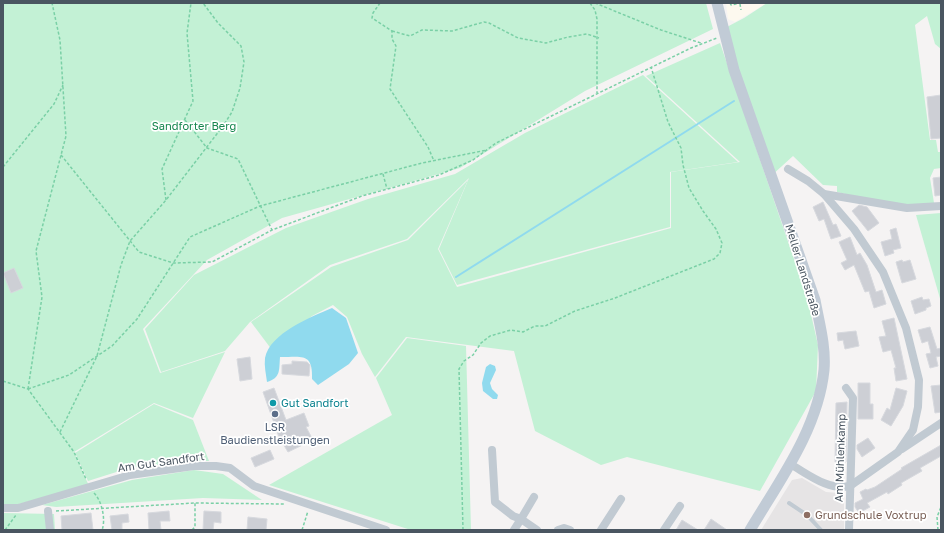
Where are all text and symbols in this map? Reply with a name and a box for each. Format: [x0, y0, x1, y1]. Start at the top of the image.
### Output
park label: Sandforter Berg [152, 119, 236, 132]
street label: Meller Landstraße [783, 222, 824, 318]
place label: Gut Sandfort [281, 396, 349, 409]
marker: Gut Sandfort [268, 398, 278, 408]
marker: LSR Baudienstleistungen [270, 409, 280, 419]
street label: Am Mühlenkamp [831, 413, 848, 502]
place label: LSR Baudienstleistungen [220, 420, 330, 446]
street label: Am Gut Sandfort [117, 449, 205, 474]
place label: Grundschule Voxtrup [815, 508, 927, 521]
marker: Grundschule Voxtrup [802, 510, 812, 520]

